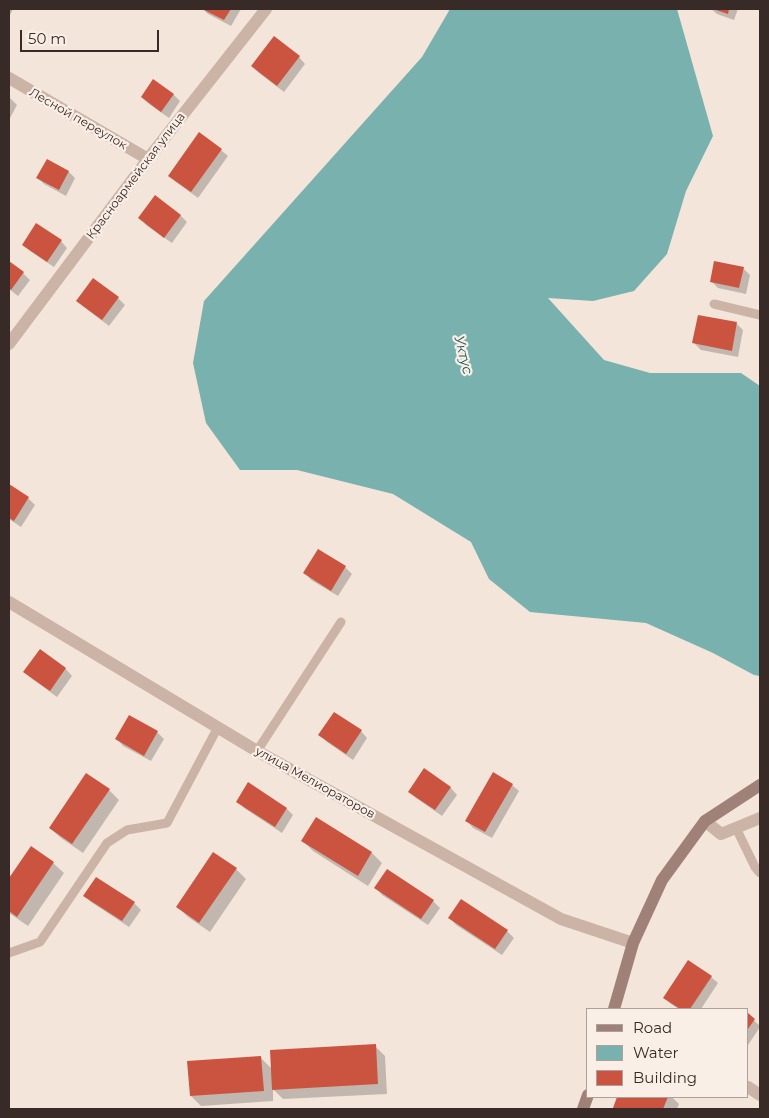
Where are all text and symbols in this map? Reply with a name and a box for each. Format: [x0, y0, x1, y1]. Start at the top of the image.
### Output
scale bar [22, 20, 161, 52]
text: 50 m [28, 29, 66, 48]
street label: Лесной переулок [27, 85, 129, 153]
street label: Красноармейская улица [84, 110, 188, 242]
water label: Уктус [450, 334, 476, 376]
street label: улица Мелиораторов [253, 744, 377, 822]
legend [586, 1008, 749, 1098]
text: Road [633, 1018, 672, 1037]
text: Water [633, 1043, 679, 1062]
text: Building [633, 1068, 697, 1087]

